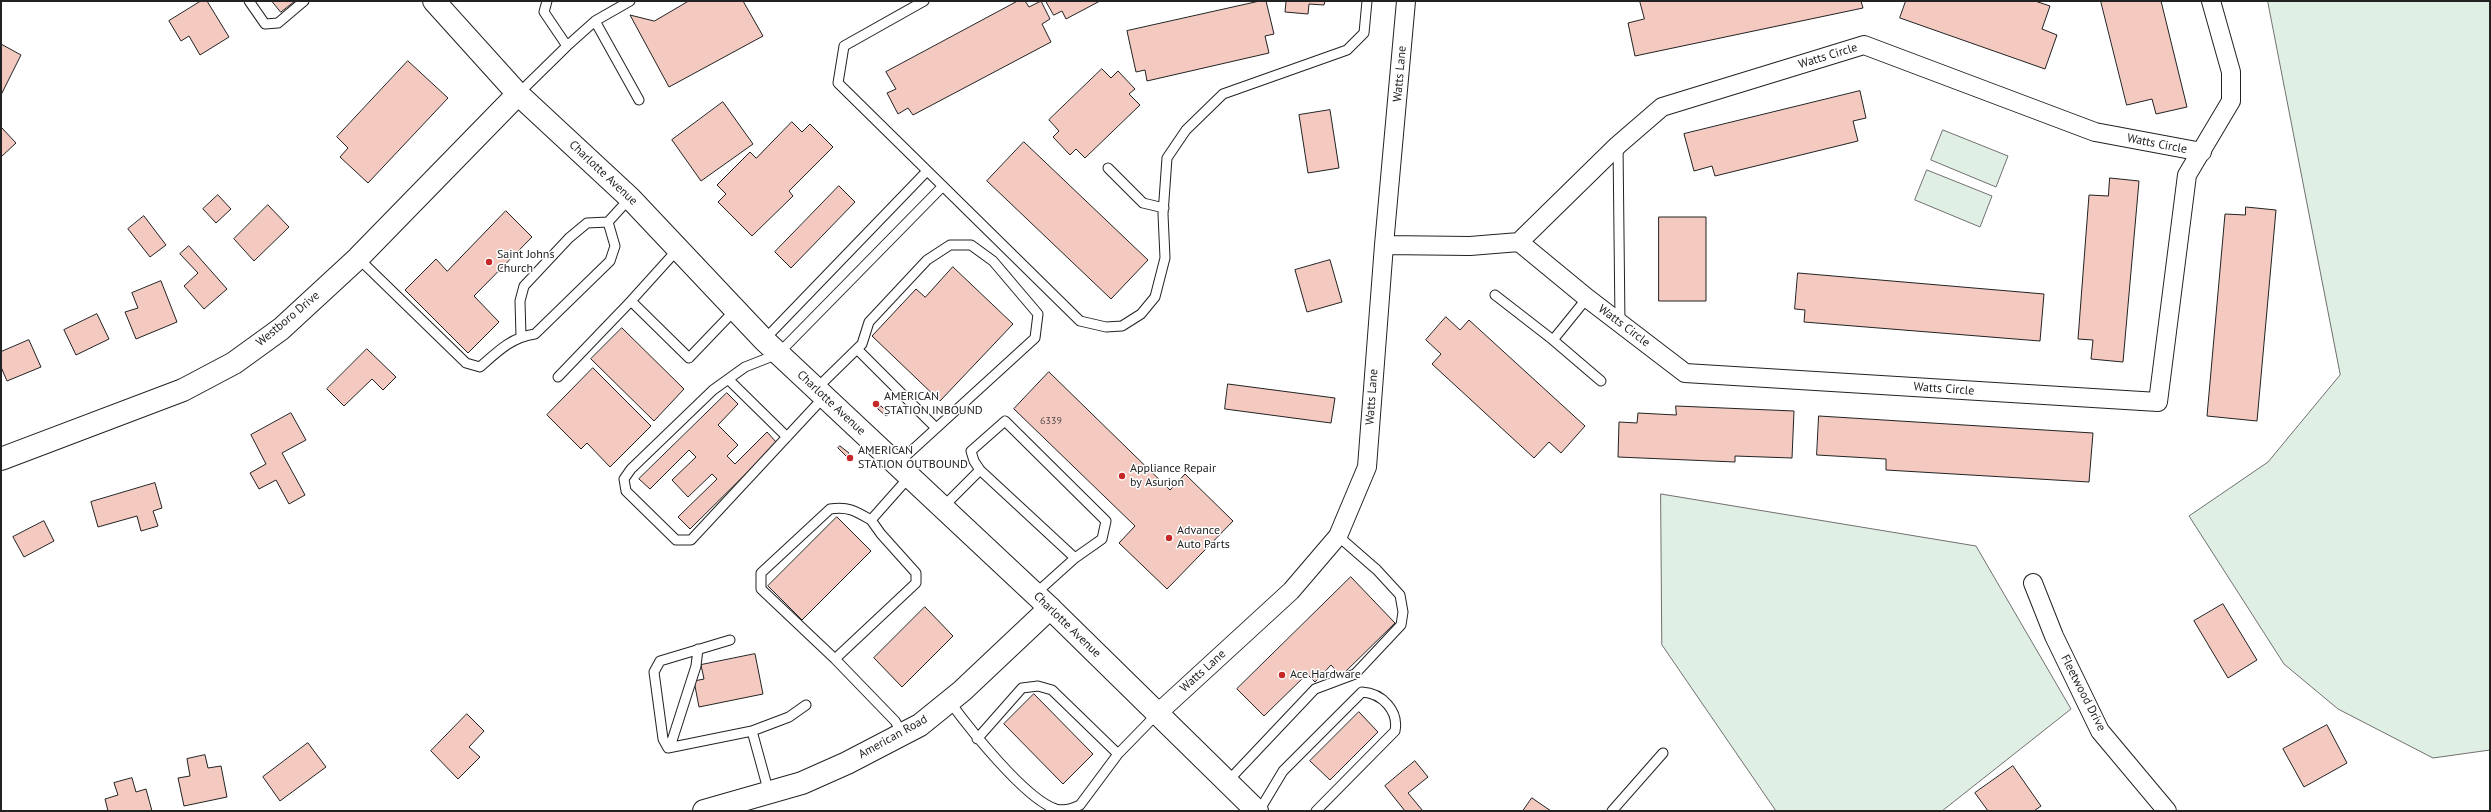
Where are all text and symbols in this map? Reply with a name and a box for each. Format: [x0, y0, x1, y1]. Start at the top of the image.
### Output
street label: Watts Circle [1797, 40, 1859, 72]
street label: Watts Lane [1390, 45, 1410, 103]
street label: Watts Circle [2126, 131, 2188, 157]
street label: Charlotte Avenue [566, 138, 640, 208]
place label: Saint Johns Church [497, 248, 554, 276]
marker: Saint Johns Church [484, 257, 494, 267]
street label: Westboro Drive [253, 288, 323, 350]
street label: Watts Circle [1595, 302, 1653, 350]
street label: Charlotte Avenue [794, 368, 868, 438]
street label: Watts Lane [1363, 368, 1381, 426]
street label: Watts Circle [1913, 380, 1975, 398]
place label: AMERICAN STATION INBOUND [884, 390, 983, 418]
marker: AMERICAN STATION INBOUND [871, 399, 881, 409]
house number: 6339 [1040, 415, 1062, 427]
place label: AMERICAN STATION OUTBOUND [858, 444, 968, 472]
marker: AMERICAN STATION OUTBOUND [845, 453, 855, 463]
place label: Appliance Repair by Asurion [1130, 462, 1216, 490]
marker: Appliance Repair by Asurion [1117, 471, 1127, 481]
place label: Advance Auto Parts [1177, 524, 1230, 552]
marker: Advance Auto Parts [1164, 533, 1174, 543]
street label: Charlotte Avenue [1030, 589, 1104, 661]
street label: Watts Lane [1177, 647, 1229, 695]
street label: Fleetwood Drive [2058, 652, 2108, 734]
place label: Ace Hardware [1290, 668, 1361, 682]
marker: Ace Hardware [1277, 670, 1287, 680]
street label: American Road [856, 712, 930, 762]

